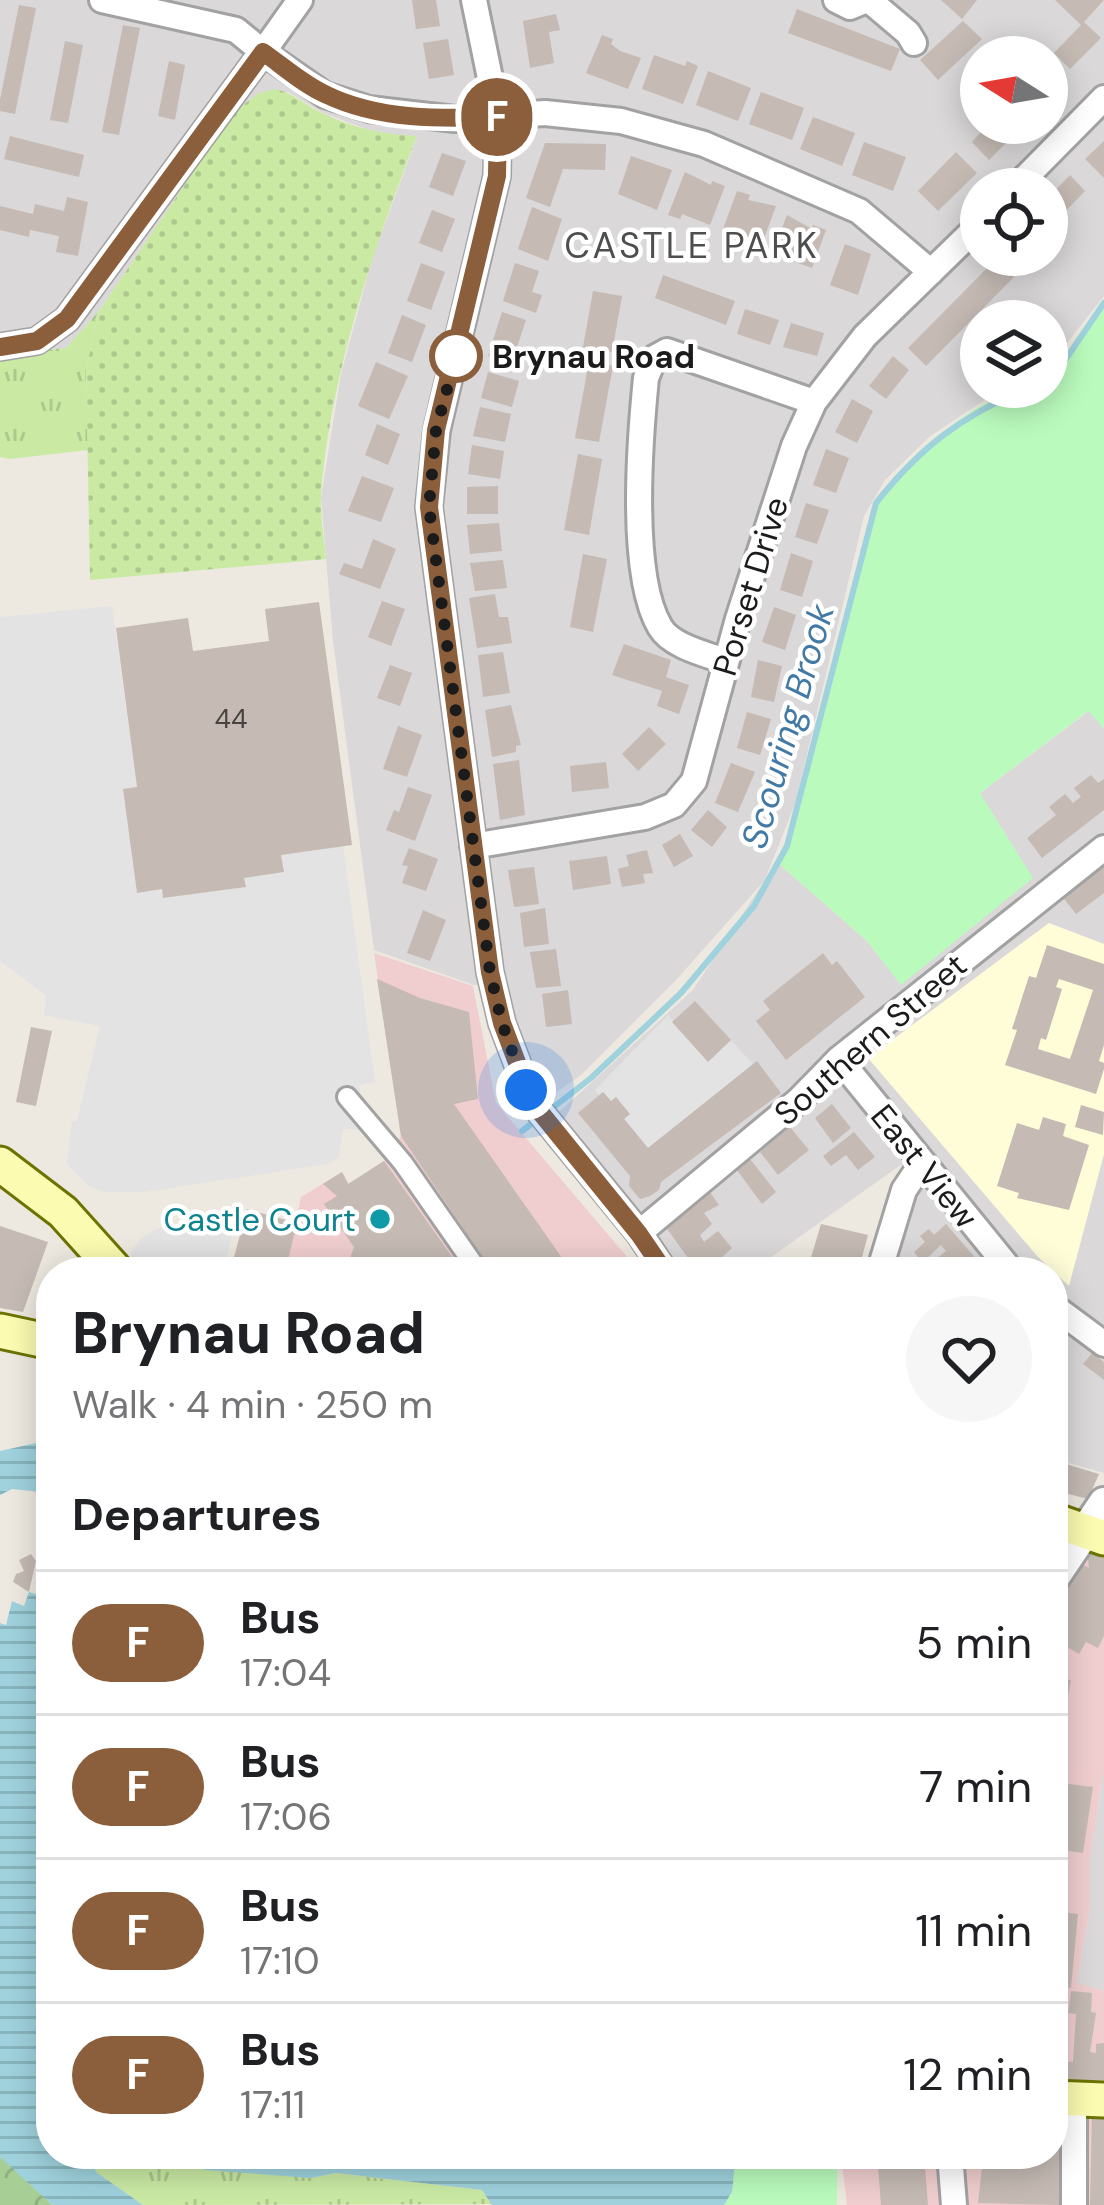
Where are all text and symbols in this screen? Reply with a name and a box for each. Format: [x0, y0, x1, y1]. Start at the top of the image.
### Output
north arrow [960, 36, 1068, 144]
map controls [960, 36, 1068, 408]
line badge: F [458, 78, 536, 156]
text: F [485, 89, 509, 144]
button: locate [960, 168, 1068, 276]
district label: CASTLE PARK [564, 222, 820, 269]
button: layers [960, 300, 1068, 408]
marker: Brynau Road [431, 331, 481, 381]
place label: Brynau Road [492, 335, 695, 378]
street label: Porset Drive [703, 492, 798, 681]
water label: Scouring Brook [730, 598, 845, 854]
house number: 44 [215, 701, 247, 736]
street label: Southern Street [765, 944, 976, 1135]
your location [496, 1060, 556, 1120]
street label: East View [862, 1096, 988, 1237]
place label: Castle Court [163, 1198, 356, 1241]
marker: Castle Court [367, 1206, 393, 1232]
text: Brynau Road [72, 1296, 425, 1371]
button: heart [906, 1296, 1032, 1422]
text: Walk · 4 min · 250 m [72, 1379, 433, 1430]
text: Departures [72, 1485, 321, 1544]
text: Bus [240, 1588, 320, 1647]
text: 5 min [916, 1613, 1032, 1672]
text: F [126, 1615, 150, 1670]
text: 17:04 [240, 1647, 331, 1698]
text: Bus [240, 1732, 320, 1791]
text: 7 min [919, 1757, 1032, 1816]
text: F [126, 1759, 150, 1814]
text: 17:06 [240, 1791, 332, 1842]
text: Bus [240, 1876, 320, 1935]
text: 11 min [915, 1901, 1032, 1960]
text: F [126, 1903, 150, 1958]
text: 17:10 [240, 1935, 320, 1986]
text: Bus [240, 2020, 320, 2079]
text: 12 min [903, 2045, 1032, 2104]
text: F [126, 2047, 150, 2102]
text: 17:11 [240, 2079, 305, 2130]

